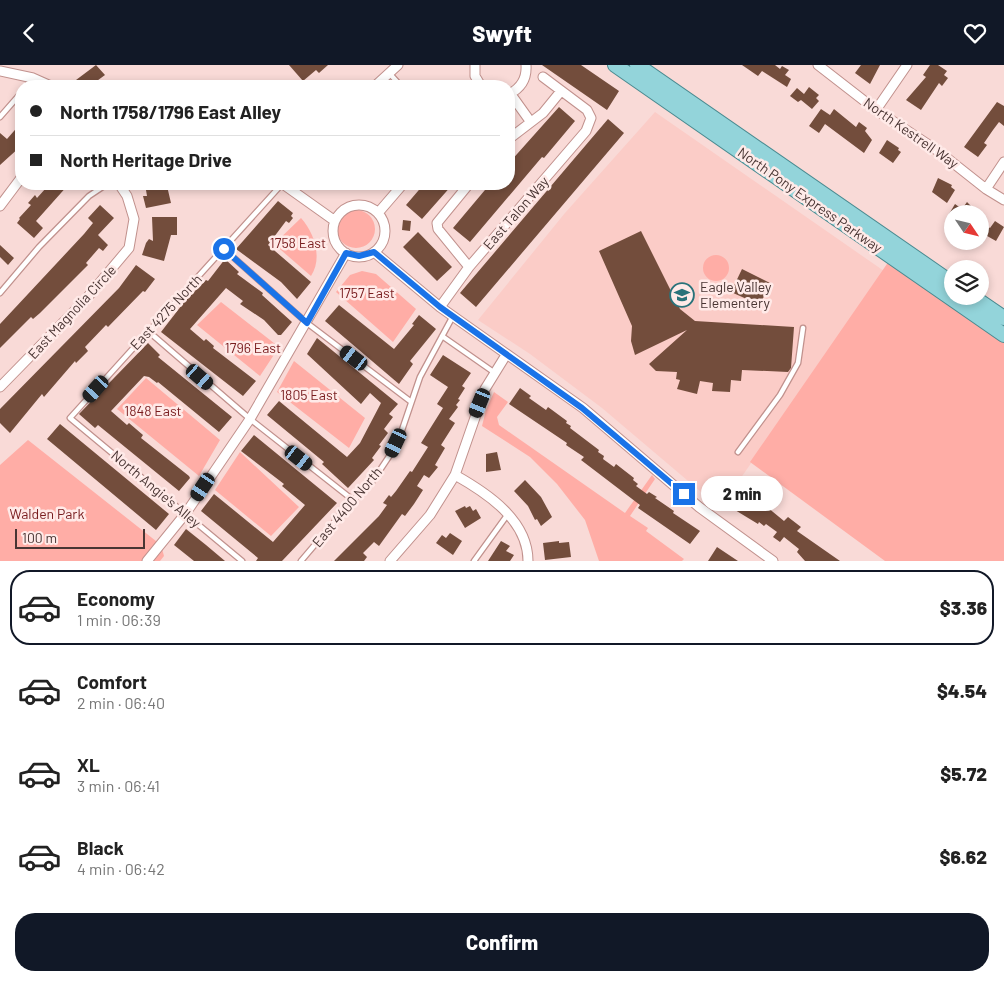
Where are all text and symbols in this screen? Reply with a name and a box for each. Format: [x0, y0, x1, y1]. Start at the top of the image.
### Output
icon: back [15, 19, 43, 47]
icon: heart [961, 19, 989, 47]
text: Swyft [472, 20, 532, 46]
street label: North Kestrell Way [860, 93, 963, 172]
text: North 1758/1796 East Alley [60, 100, 281, 123]
street label: North Pony Express Parkway [735, 143, 886, 256]
text: North Heritage Drive [60, 148, 232, 171]
street label: East Talon Way [479, 172, 552, 253]
north arrow [944, 205, 989, 250]
map controls [944, 205, 989, 305]
park label: 1758 East [270, 234, 326, 251]
route start [213, 238, 235, 260]
button: layers [944, 260, 989, 305]
street label: East Magnolia Circle [24, 261, 119, 362]
street label: East 4275 North [126, 270, 205, 353]
place label: Eagle Valley Elementery [700, 278, 772, 311]
school or university icon: Eagle Valley Elementery [669, 282, 695, 308]
park label: 1757 East [339, 284, 395, 301]
park label: 1796 East [225, 339, 281, 356]
car [337, 343, 370, 373]
car [183, 361, 216, 393]
car [80, 373, 111, 405]
park label: 1805 East [280, 386, 338, 403]
car [467, 386, 492, 420]
park label: 1848 East [124, 402, 182, 419]
car [382, 426, 409, 460]
car [282, 443, 315, 473]
street label: North Angie's Alley [108, 446, 205, 531]
street label: East 4400 North [308, 463, 385, 550]
car [188, 470, 217, 504]
callout: 2 min [702, 477, 784, 511]
route end [673, 483, 695, 505]
text: 2 min [723, 484, 761, 503]
park label: Walden Park [10, 505, 84, 522]
scale bar [15, 526, 145, 549]
text: 100 m [22, 529, 57, 546]
icon: car [17, 585, 62, 630]
text: Economy [77, 587, 155, 610]
text: $3.36 [940, 596, 987, 619]
text: 1 min · 06:39 [77, 610, 161, 629]
icon: car [17, 668, 62, 713]
text: Comfort [77, 670, 147, 693]
text: $4.54 [937, 679, 987, 702]
text: 2 min · 06:40 [77, 693, 165, 712]
icon: car [17, 751, 62, 796]
text: XL [77, 753, 100, 776]
text: $5.72 [940, 762, 987, 785]
text: 3 min · 06:41 [77, 776, 160, 795]
icon: car [17, 834, 62, 879]
text: Black [77, 836, 124, 859]
text: $6.62 [939, 845, 987, 868]
text: 4 min · 06:42 [77, 859, 165, 878]
button: Confirm [15, 913, 989, 971]

